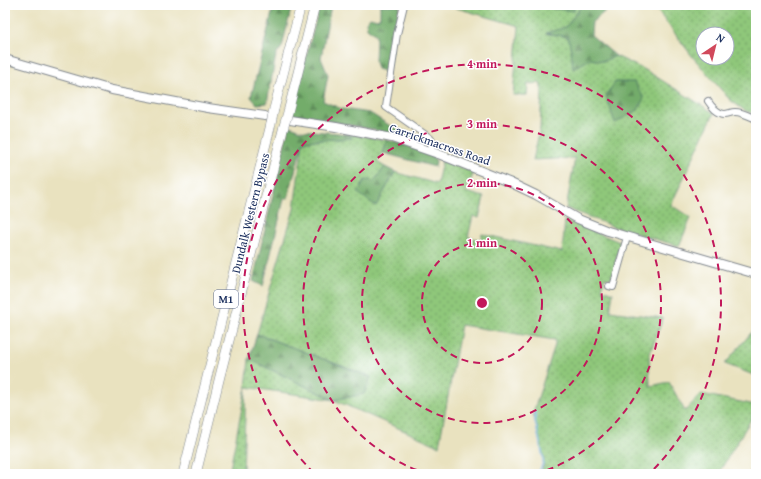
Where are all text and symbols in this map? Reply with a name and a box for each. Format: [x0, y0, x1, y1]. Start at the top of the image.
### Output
north arrow [695, 26, 735, 66]
text: N [713, 29, 729, 47]
text: 4 min [467, 55, 497, 72]
text: 3 min [467, 115, 497, 132]
street label: Carrickmacross Road [387, 119, 493, 169]
street label: Dundalk Western Bypass [227, 151, 273, 275]
text: 2 min [467, 174, 497, 191]
text: 1 min [467, 234, 497, 251]
road number: M1 [214, 290, 238, 308]
centre of rings [475, 296, 489, 310]

